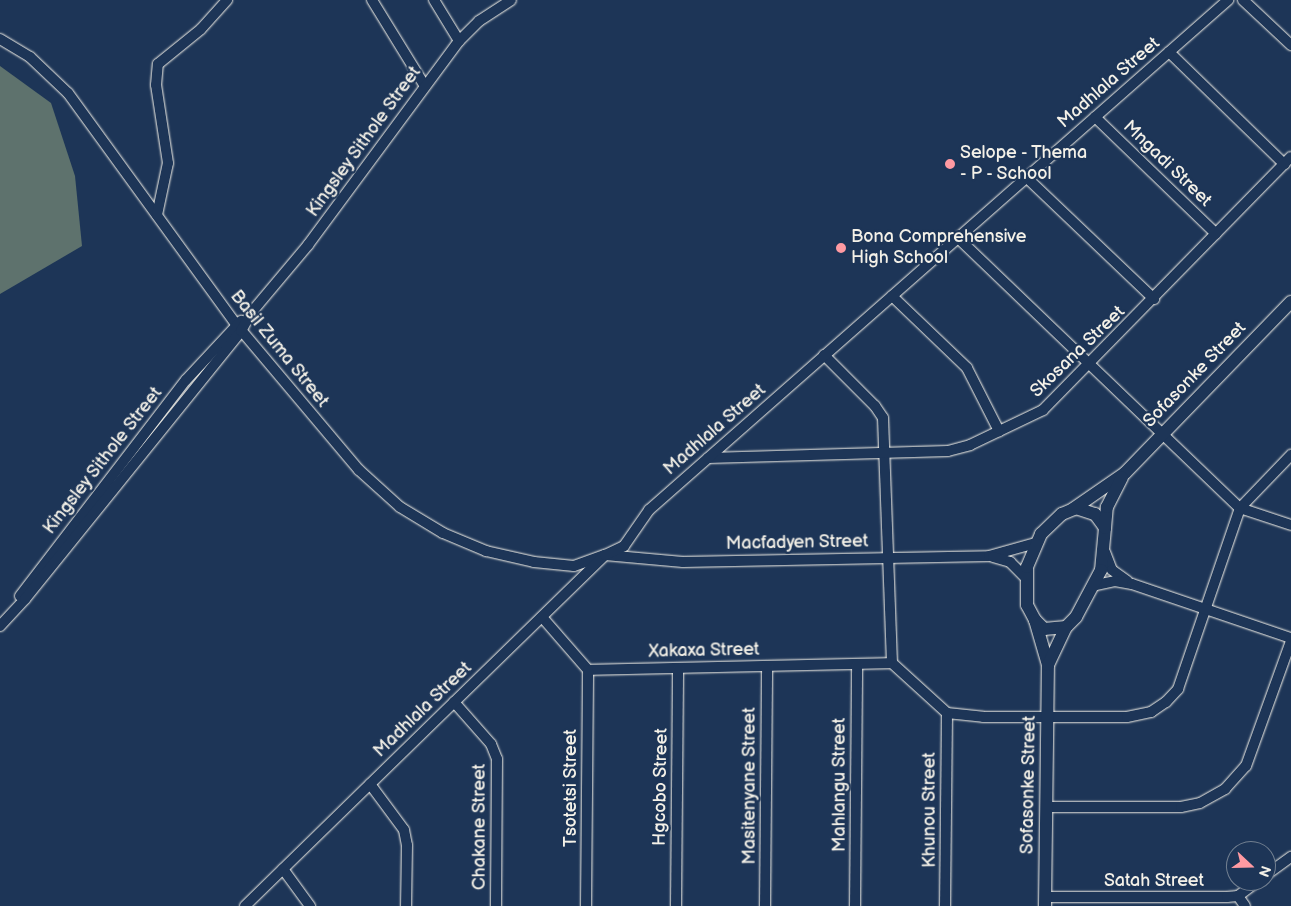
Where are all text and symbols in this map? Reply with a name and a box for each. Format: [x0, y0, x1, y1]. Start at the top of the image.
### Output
street label: Madhlala Street [1053, 33, 1165, 133]
street label: Kingsley Sithole Street [302, 62, 426, 222]
street label: Mngadi Street [1118, 116, 1216, 212]
place label: Selope - Thema - P - School [960, 143, 1089, 186]
marker: Selope - Thema - P - School [944, 158, 956, 170]
place label: Bona Comprehensive High School [851, 227, 1026, 270]
marker: Bona Comprehensive High School [835, 242, 847, 254]
street label: Basil Zuma Street [225, 286, 333, 412]
street label: Skosana Street [1026, 301, 1130, 403]
street label: Sofasonke Street [1139, 318, 1251, 432]
street label: Madhlala Street [659, 380, 771, 480]
street label: Kingsley Sithole Street [38, 383, 168, 539]
street label: Macfadyen Street [725, 531, 869, 555]
street label: Xakaxa Street [648, 639, 760, 663]
street label: Madhlala Street [369, 658, 477, 762]
street label: Masitenyane Street [739, 707, 761, 865]
street label: Sofasonke Street [1017, 715, 1041, 855]
street label: Mahlangu Street [829, 718, 851, 852]
street label: Hgcobo Street [649, 728, 673, 846]
street label: Tsotetsi Street [560, 729, 582, 847]
street label: Khunou Street [919, 752, 941, 868]
street label: Chakane Street [469, 764, 491, 890]
north arrow [1226, 841, 1276, 891]
text: N [1255, 863, 1274, 879]
street label: Satah Street [1104, 870, 1204, 892]

